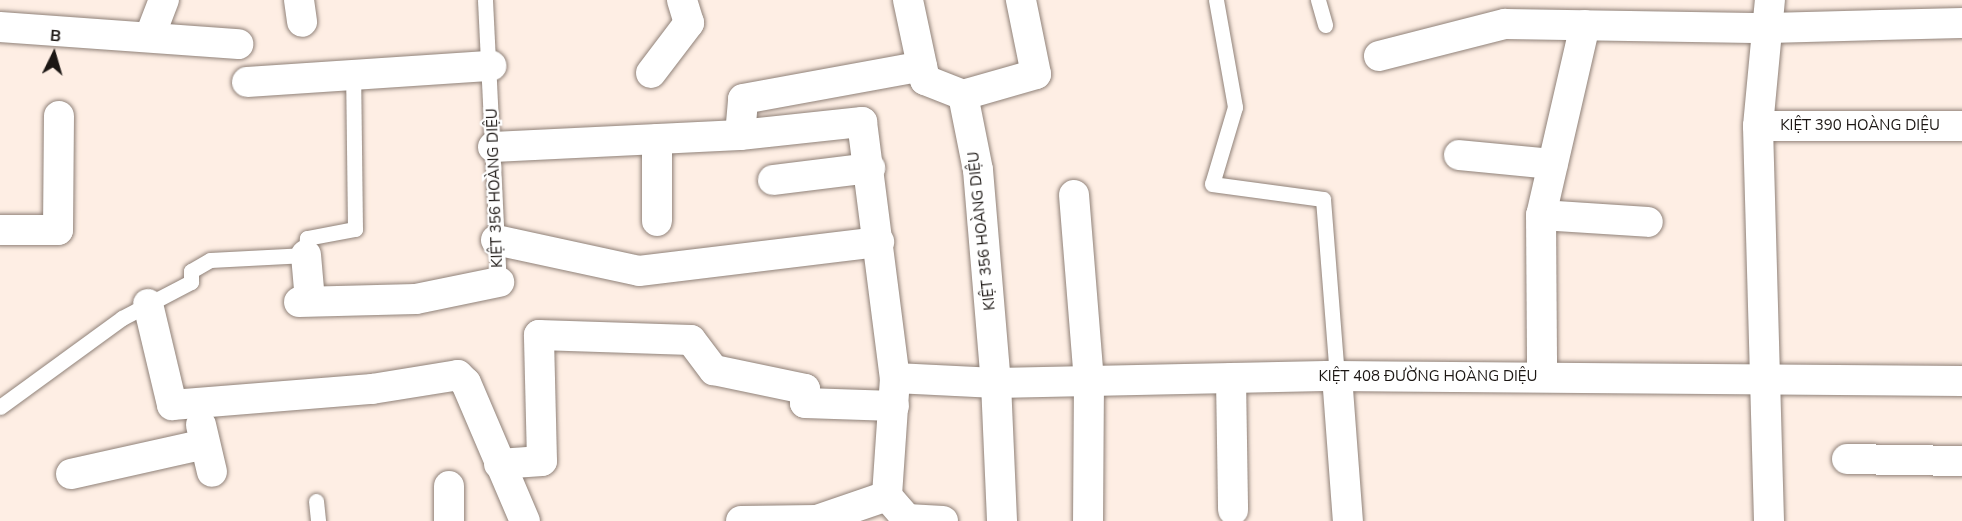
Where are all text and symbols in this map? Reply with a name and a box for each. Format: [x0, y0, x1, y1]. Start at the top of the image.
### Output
north arrow [24, 24, 84, 84]
text: B [49, 25, 62, 48]
street label: KIỆT 356 HOÀNG DIỆU [483, 108, 507, 268]
street label: KIỆT 390 HOÀNG DIỆU [1780, 117, 1940, 135]
street label: KIỆT 356 HOÀNG DIỆU [965, 151, 999, 311]
street label: KIỆT 408 ĐƯỜNG HOÀNG DIỆU [1318, 368, 1538, 386]

